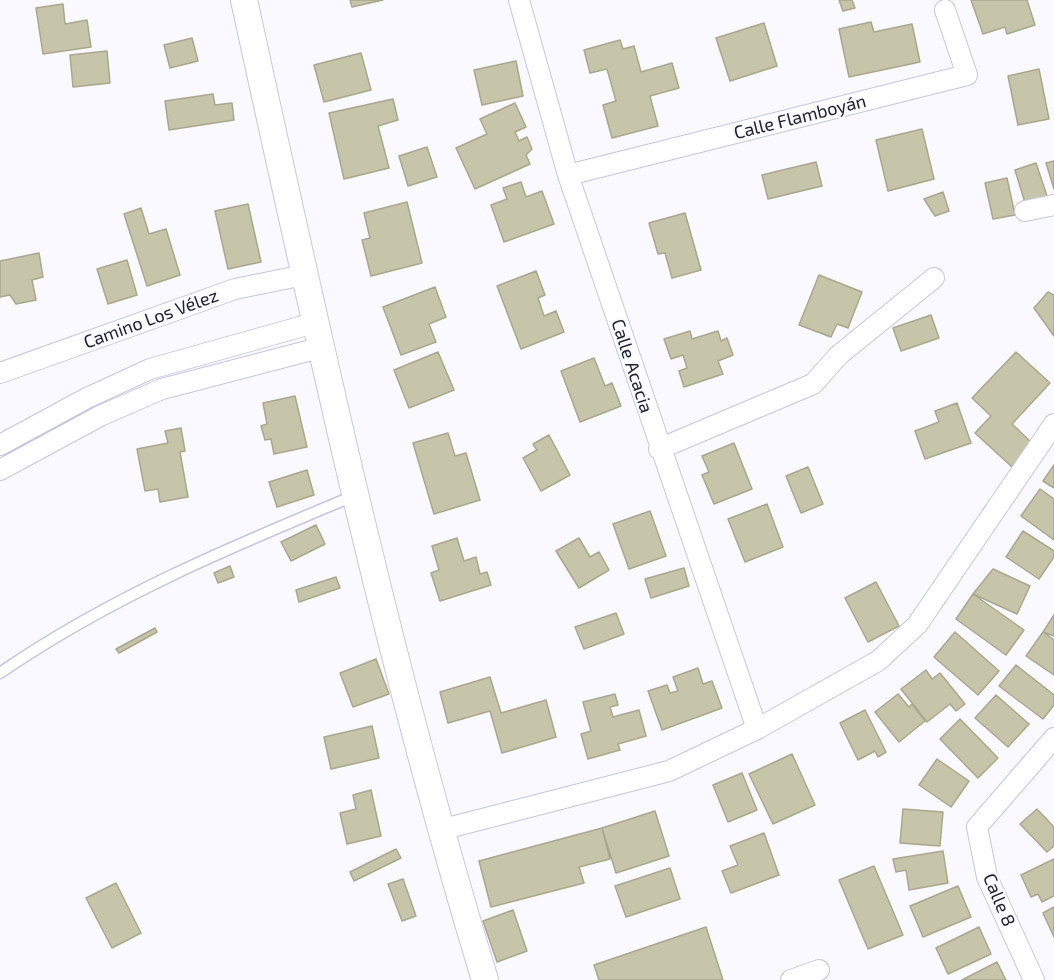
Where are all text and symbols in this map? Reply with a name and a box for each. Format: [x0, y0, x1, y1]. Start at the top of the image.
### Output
street label: Calle Flamboyán [732, 90, 868, 144]
street label: Camino Los Vélez [81, 285, 221, 353]
street label: Calle Acacia [607, 316, 657, 416]
street label: Calle 8 [978, 870, 1020, 930]

